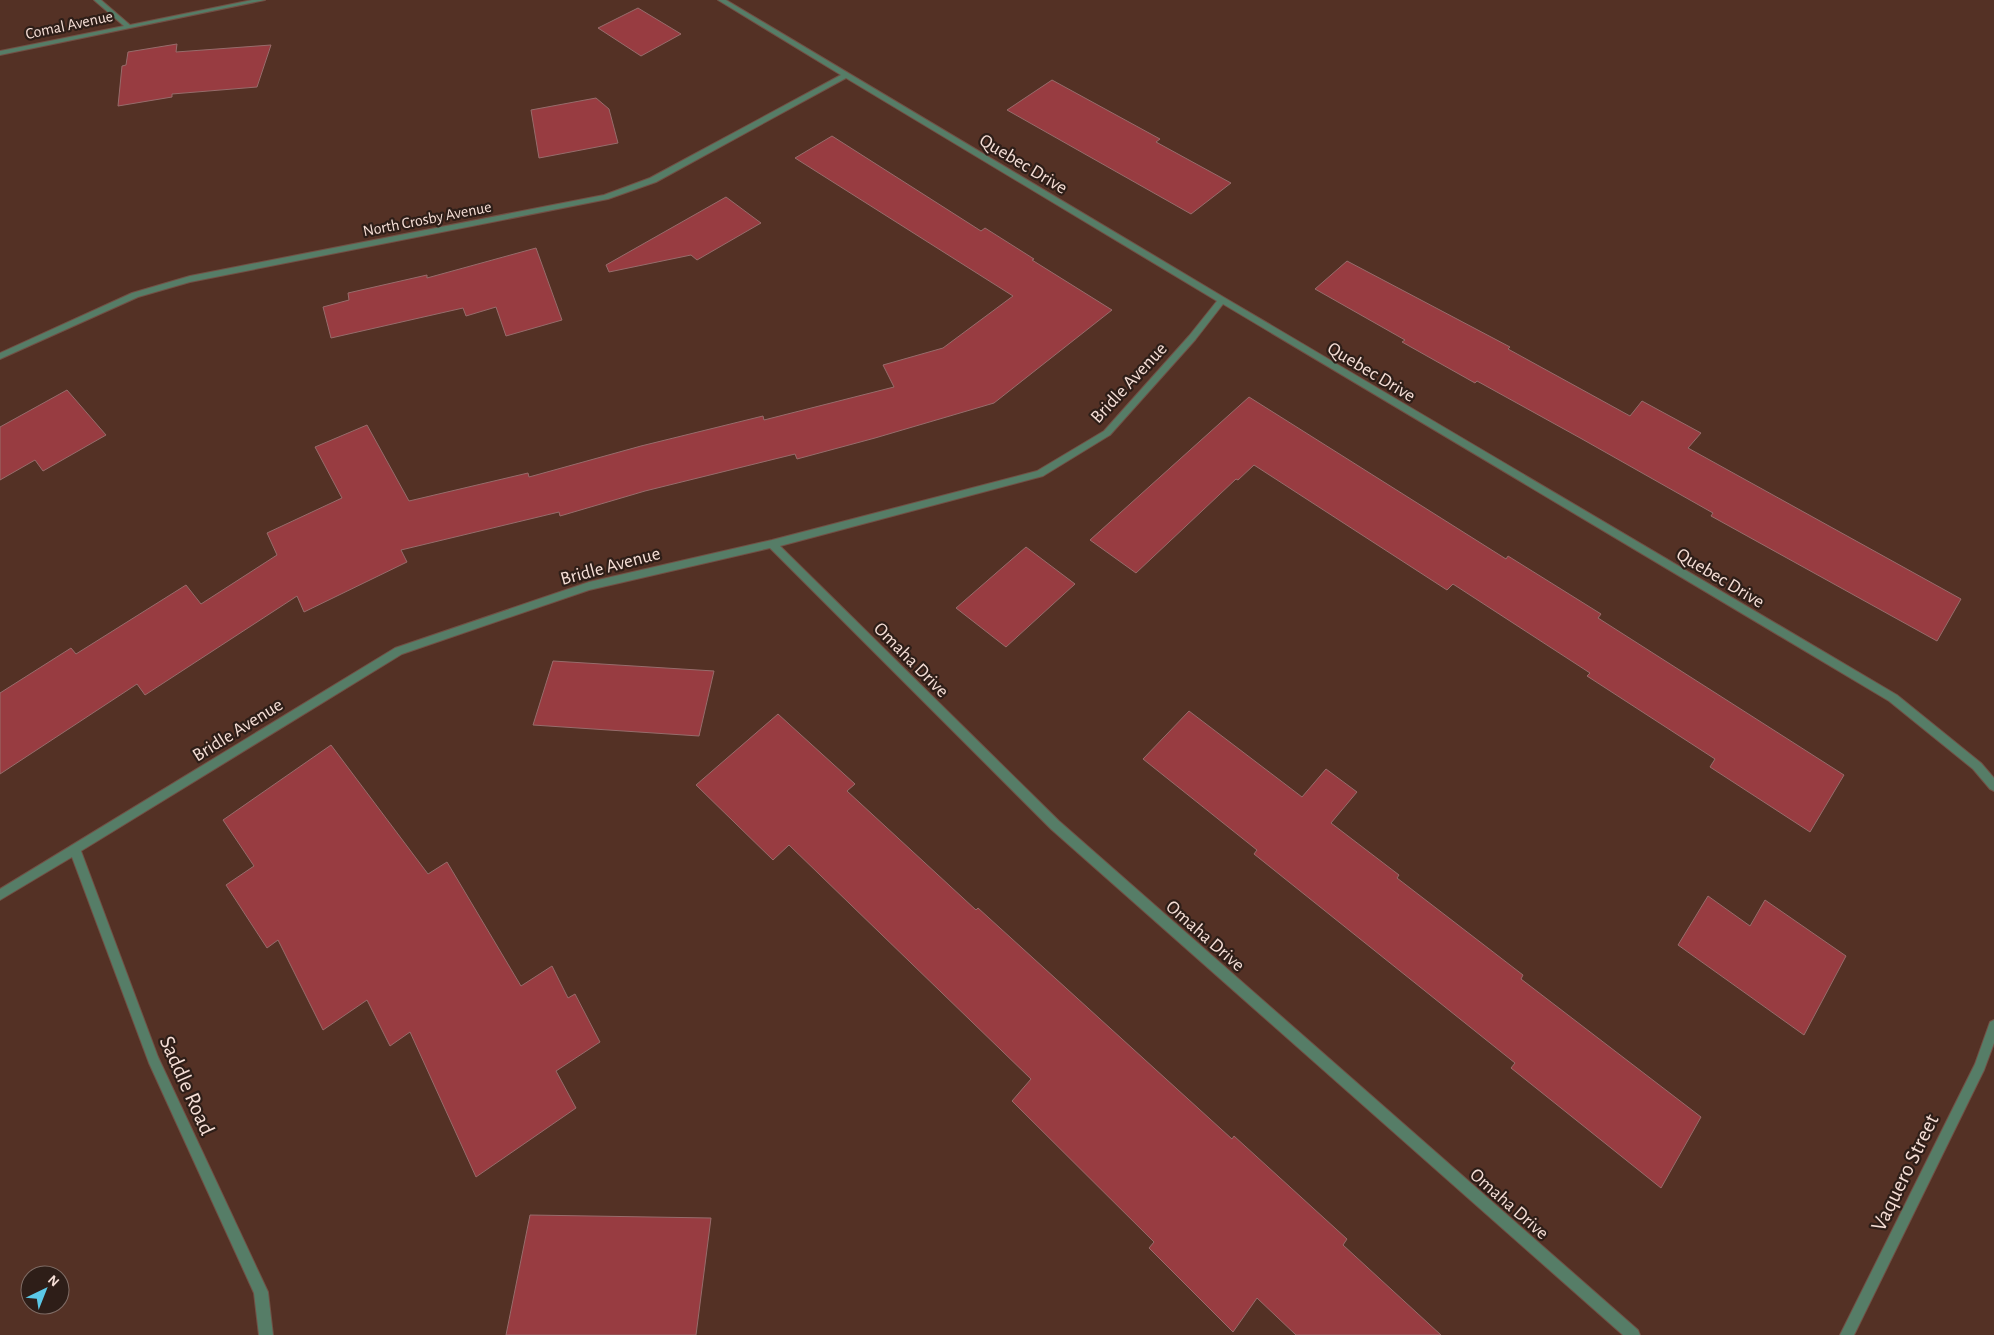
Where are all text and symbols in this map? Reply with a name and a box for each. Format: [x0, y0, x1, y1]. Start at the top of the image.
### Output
street label: Comal Avenue [24, 8, 114, 42]
street label: Quebec Drive [976, 131, 1071, 198]
street label: North Crosby Avenue [362, 199, 493, 240]
street label: Bridle Avenue [1087, 339, 1171, 427]
street label: Quebec Drive [1324, 339, 1419, 406]
street label: Bridle Avenue [558, 544, 662, 589]
street label: Quebec Drive [1673, 545, 1768, 612]
street label: Omaha Drive [870, 619, 952, 701]
street label: Bridle Avenue [189, 695, 286, 766]
street label: Omaha Drive [1162, 897, 1248, 975]
street label: Saddle Road [156, 1033, 219, 1138]
street label: Vaquero Street [1867, 1110, 1943, 1234]
street label: Omaha Drive [1466, 1165, 1552, 1243]
north arrow [20, 1265, 70, 1315]
text: N [45, 1273, 62, 1290]

